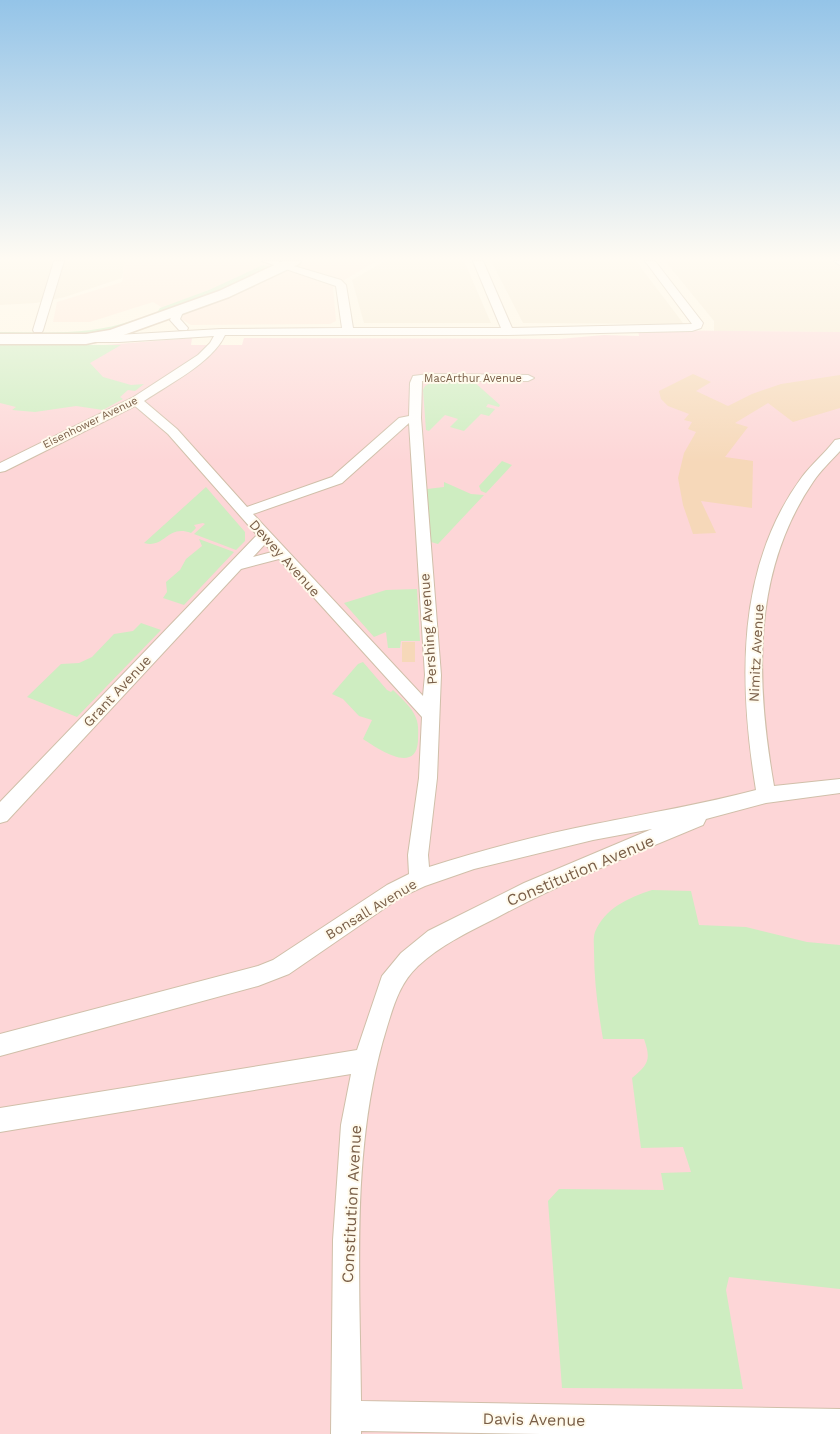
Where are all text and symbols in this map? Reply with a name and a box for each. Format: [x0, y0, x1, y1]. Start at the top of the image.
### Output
street label: MacArthur Avenue [424, 372, 522, 385]
street label: Eisenhower Avenue [41, 394, 140, 451]
street label: Dewey Avenue [246, 516, 324, 600]
street label: Pershing Avenue [416, 573, 440, 685]
street label: Nimitz Avenue [745, 604, 767, 702]
street label: Grant Avenue [80, 652, 154, 730]
street label: Constitution Avenue [504, 831, 657, 910]
street label: Bonsall Avenue [323, 876, 419, 942]
street label: Constitution Avenue [338, 1124, 365, 1284]
street label: Davis Avenue [482, 1409, 586, 1430]

